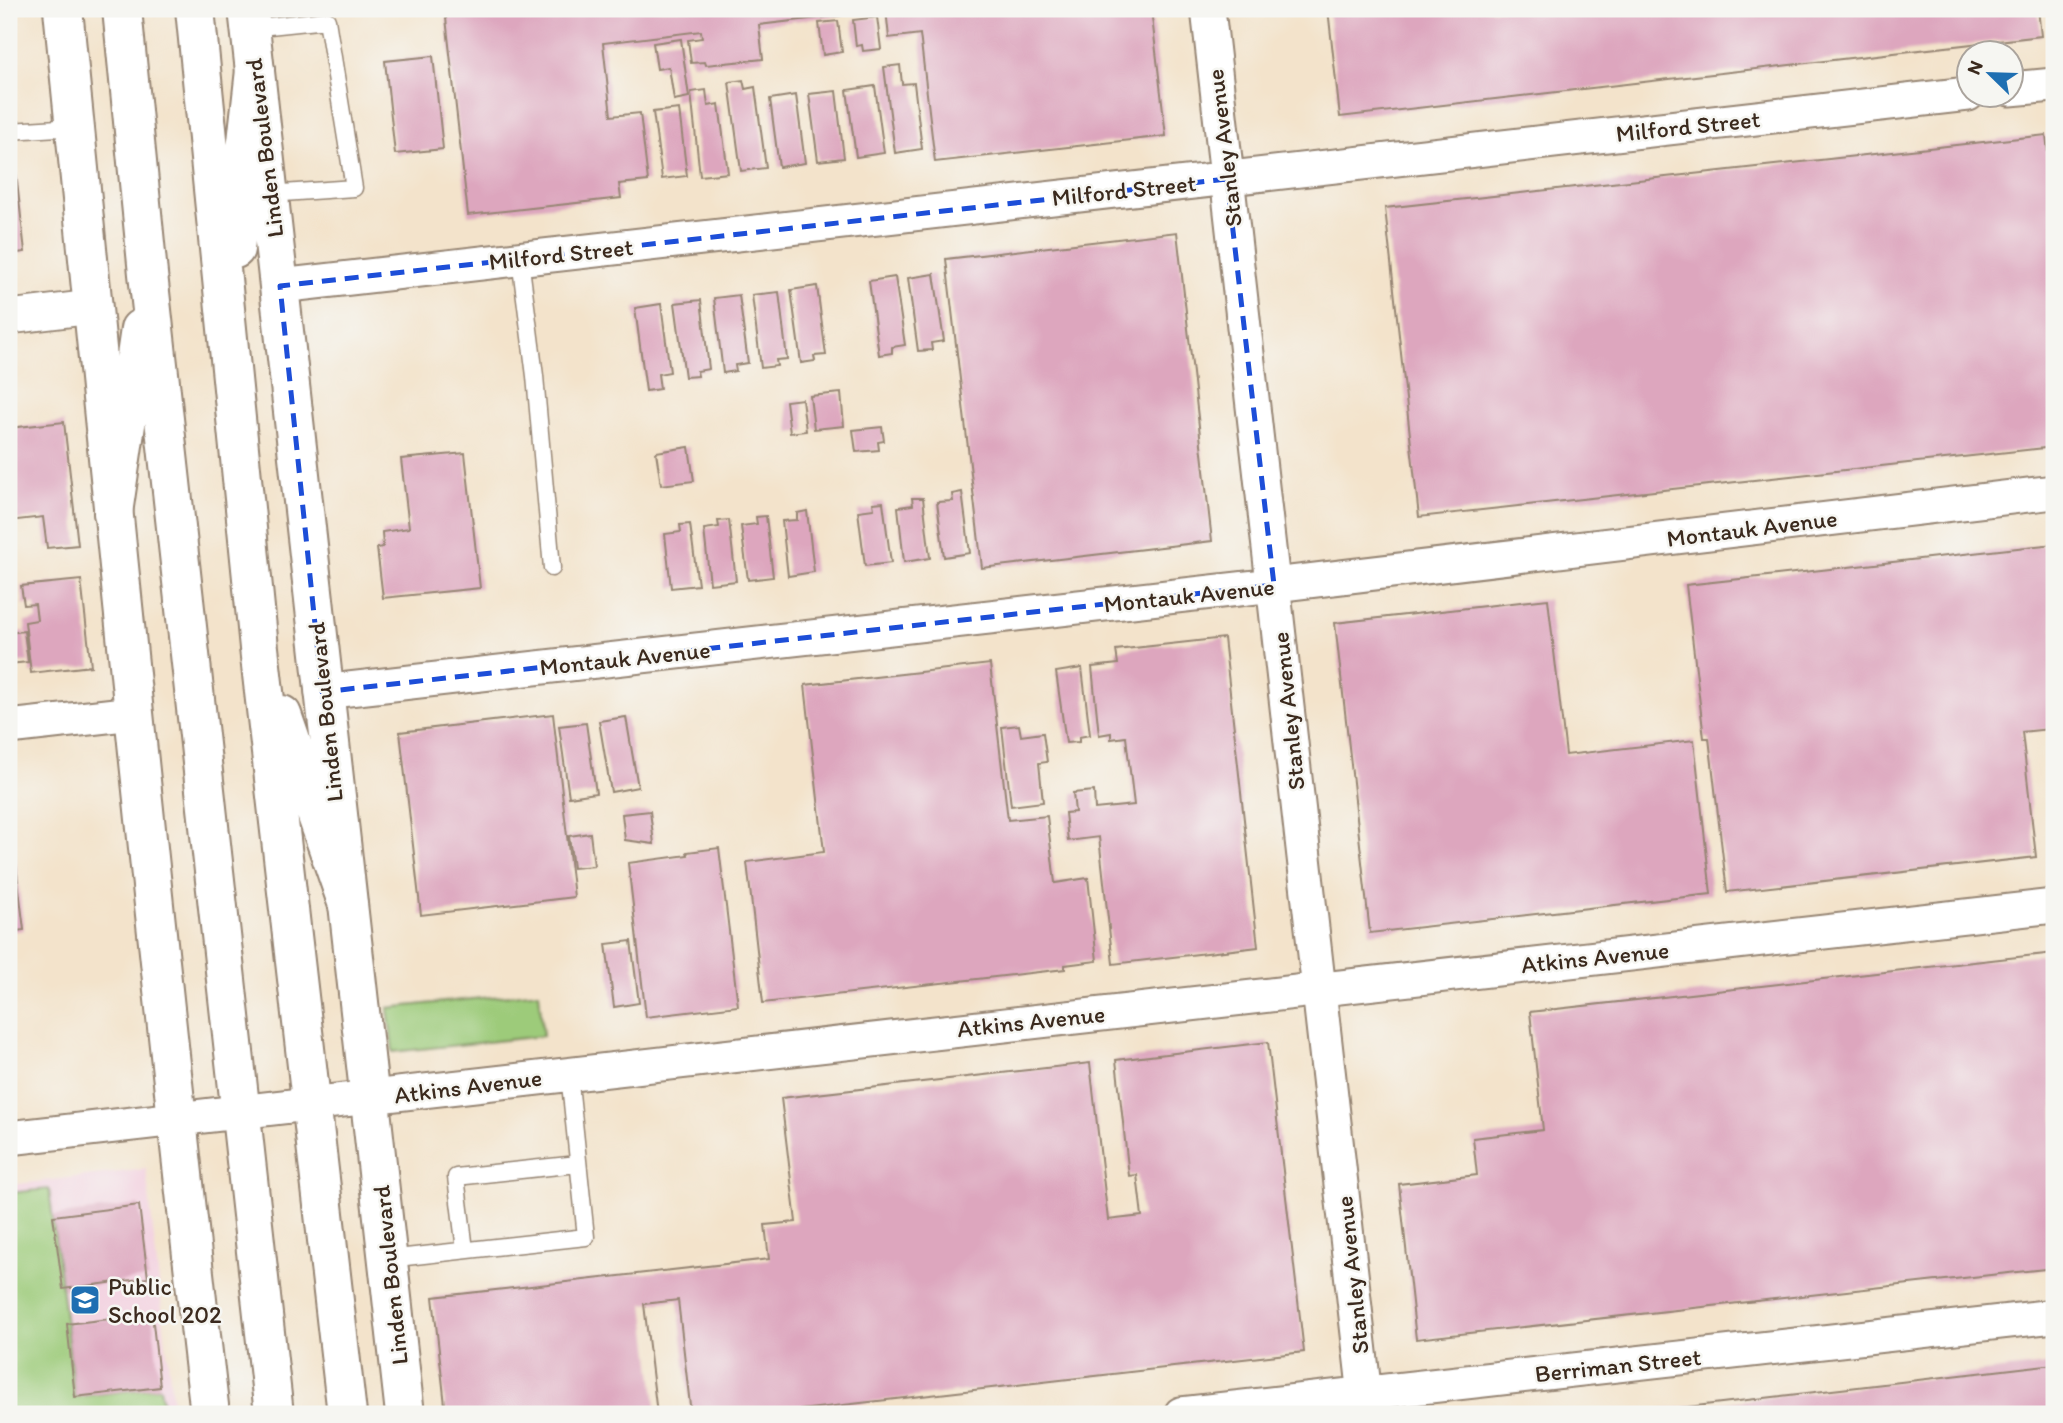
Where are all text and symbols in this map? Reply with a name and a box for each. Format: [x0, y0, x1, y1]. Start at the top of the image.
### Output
north arrow [1954, 38, 2024, 108]
street label: Linden Boulevard [239, 57, 289, 239]
text: N [1962, 57, 1988, 78]
street label: Stanley Avenue [1200, 67, 1248, 229]
street label: Milford Street [1614, 104, 1762, 148]
street label: Milford Street [1050, 168, 1198, 212]
street label: Milford Street [487, 232, 635, 276]
street label: Montauk Avenue [1665, 503, 1839, 553]
street label: Montauk Avenue [1102, 572, 1276, 618]
street label: Linden Boulevard [301, 621, 349, 803]
street label: Stanley Avenue [1265, 630, 1311, 792]
street label: Montauk Avenue [538, 635, 712, 681]
street label: Atkins Avenue [1520, 935, 1670, 979]
street label: Atkins Avenue [956, 999, 1106, 1043]
street label: Atkins Avenue [392, 1063, 544, 1109]
street label: Linden Boulevard [366, 1184, 414, 1366]
street label: Stanley Avenue [1329, 1194, 1375, 1356]
place label: Public School 202 [108, 1272, 222, 1329]
school or university icon: Public School 202 [68, 1283, 102, 1317]
street label: Berriman Street [1533, 1342, 1703, 1388]

